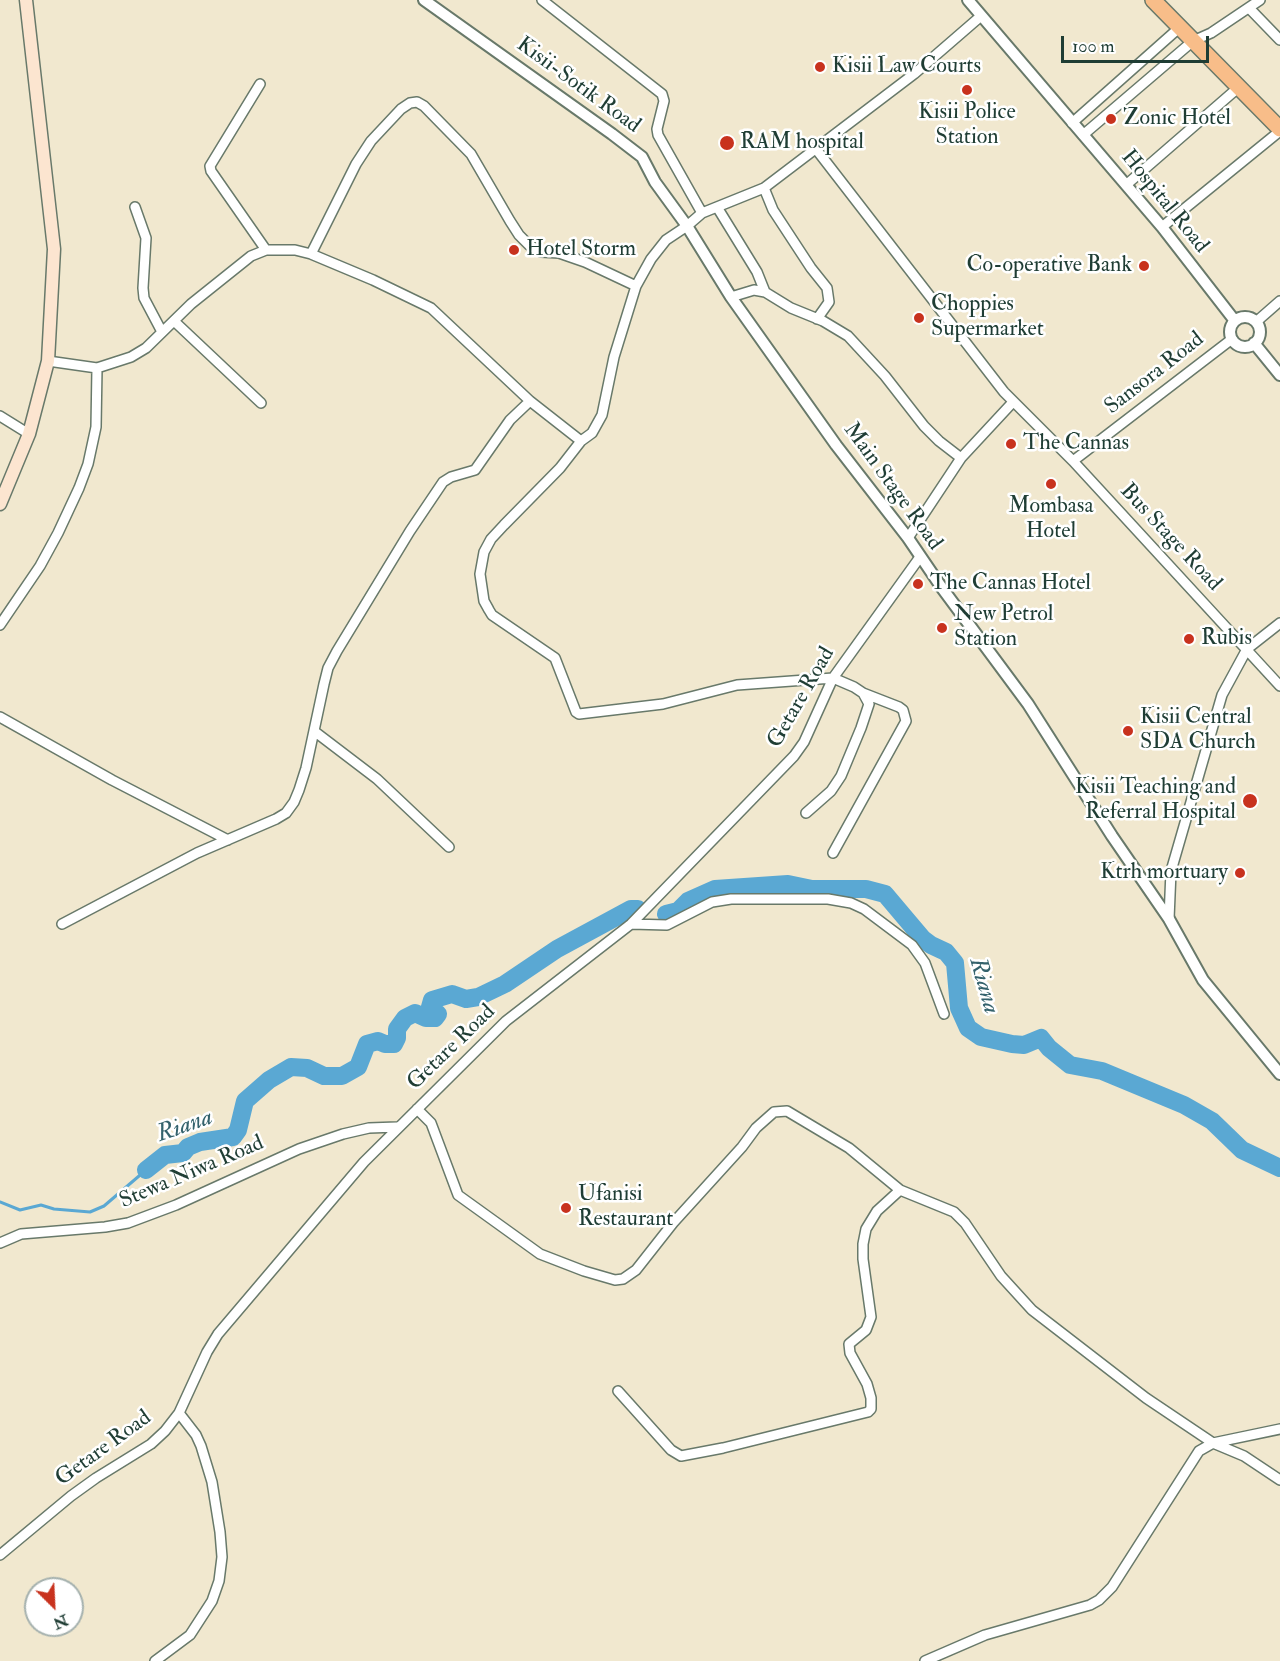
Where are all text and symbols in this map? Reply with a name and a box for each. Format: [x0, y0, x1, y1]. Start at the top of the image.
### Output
scale bar [1064, 24, 1212, 62]
street label: Kisii-Sotik Road [511, 32, 645, 140]
text: 100 m [1072, 35, 1115, 58]
place label: Kisii Law Courts [832, 54, 981, 80]
marker: Kisii Law Courts [813, 60, 827, 74]
marker: Kisii Police Station [960, 83, 974, 97]
place label: Kisii Police Station [918, 100, 1016, 152]
place label: Zonic Hotel [1123, 106, 1231, 132]
marker: Zonic Hotel [1104, 112, 1118, 126]
place label: RAM hospital [740, 130, 864, 156]
marker: RAM hospital [718, 134, 736, 152]
street label: Hospital Road [1114, 145, 1214, 259]
place label: Hotel Storm [526, 237, 636, 263]
marker: Hotel Storm [507, 243, 521, 257]
place label: Co-operative Bank [966, 253, 1132, 279]
marker: Co-operative Bank [1137, 259, 1151, 273]
place label: Choppies Supermarket [931, 292, 1044, 344]
marker: Choppies Supermarket [912, 311, 926, 325]
street label: Sansora Road [1100, 327, 1210, 421]
street label: Main Stage Road [837, 418, 947, 556]
place label: The Cannas [1023, 431, 1129, 457]
marker: The Cannas [1004, 437, 1018, 451]
marker: Mombasa Hotel [1044, 477, 1058, 491]
street label: Bus Stage Road [1114, 479, 1226, 597]
place label: Mombasa Hotel [1009, 494, 1093, 546]
place label: The Cannas Hotel [930, 571, 1091, 597]
marker: The Cannas Hotel [911, 577, 925, 591]
place label: New Petrol Station [954, 602, 1053, 654]
marker: New Petrol Station [935, 621, 949, 635]
place label: Rubis [1201, 626, 1252, 652]
marker: Rubis [1182, 632, 1196, 646]
street label: Getare Road [763, 643, 841, 753]
place label: Kisii Central SDA Church [1140, 705, 1256, 756]
marker: Kisii Central SDA Church [1121, 724, 1135, 738]
place label: Kisii Teaching and Referral Hospital [1075, 775, 1236, 826]
marker: Kisii Teaching and Referral Hospital [1241, 792, 1259, 810]
place label: Ktrh mortuary [1100, 860, 1228, 886]
marker: Ktrh mortuary [1233, 866, 1247, 880]
water label: Riana [961, 955, 1005, 1017]
street label: Getare Road [403, 1000, 501, 1096]
water label: Riana [153, 1104, 217, 1150]
street label: Stewa Niwa Road [116, 1131, 268, 1215]
place label: Ufanisi Restaurant [578, 1182, 673, 1234]
marker: Ufanisi Restaurant [559, 1201, 573, 1215]
street label: Getare Road [51, 1405, 157, 1493]
north arrow [24, 1577, 84, 1637]
text: N [50, 1610, 71, 1634]

